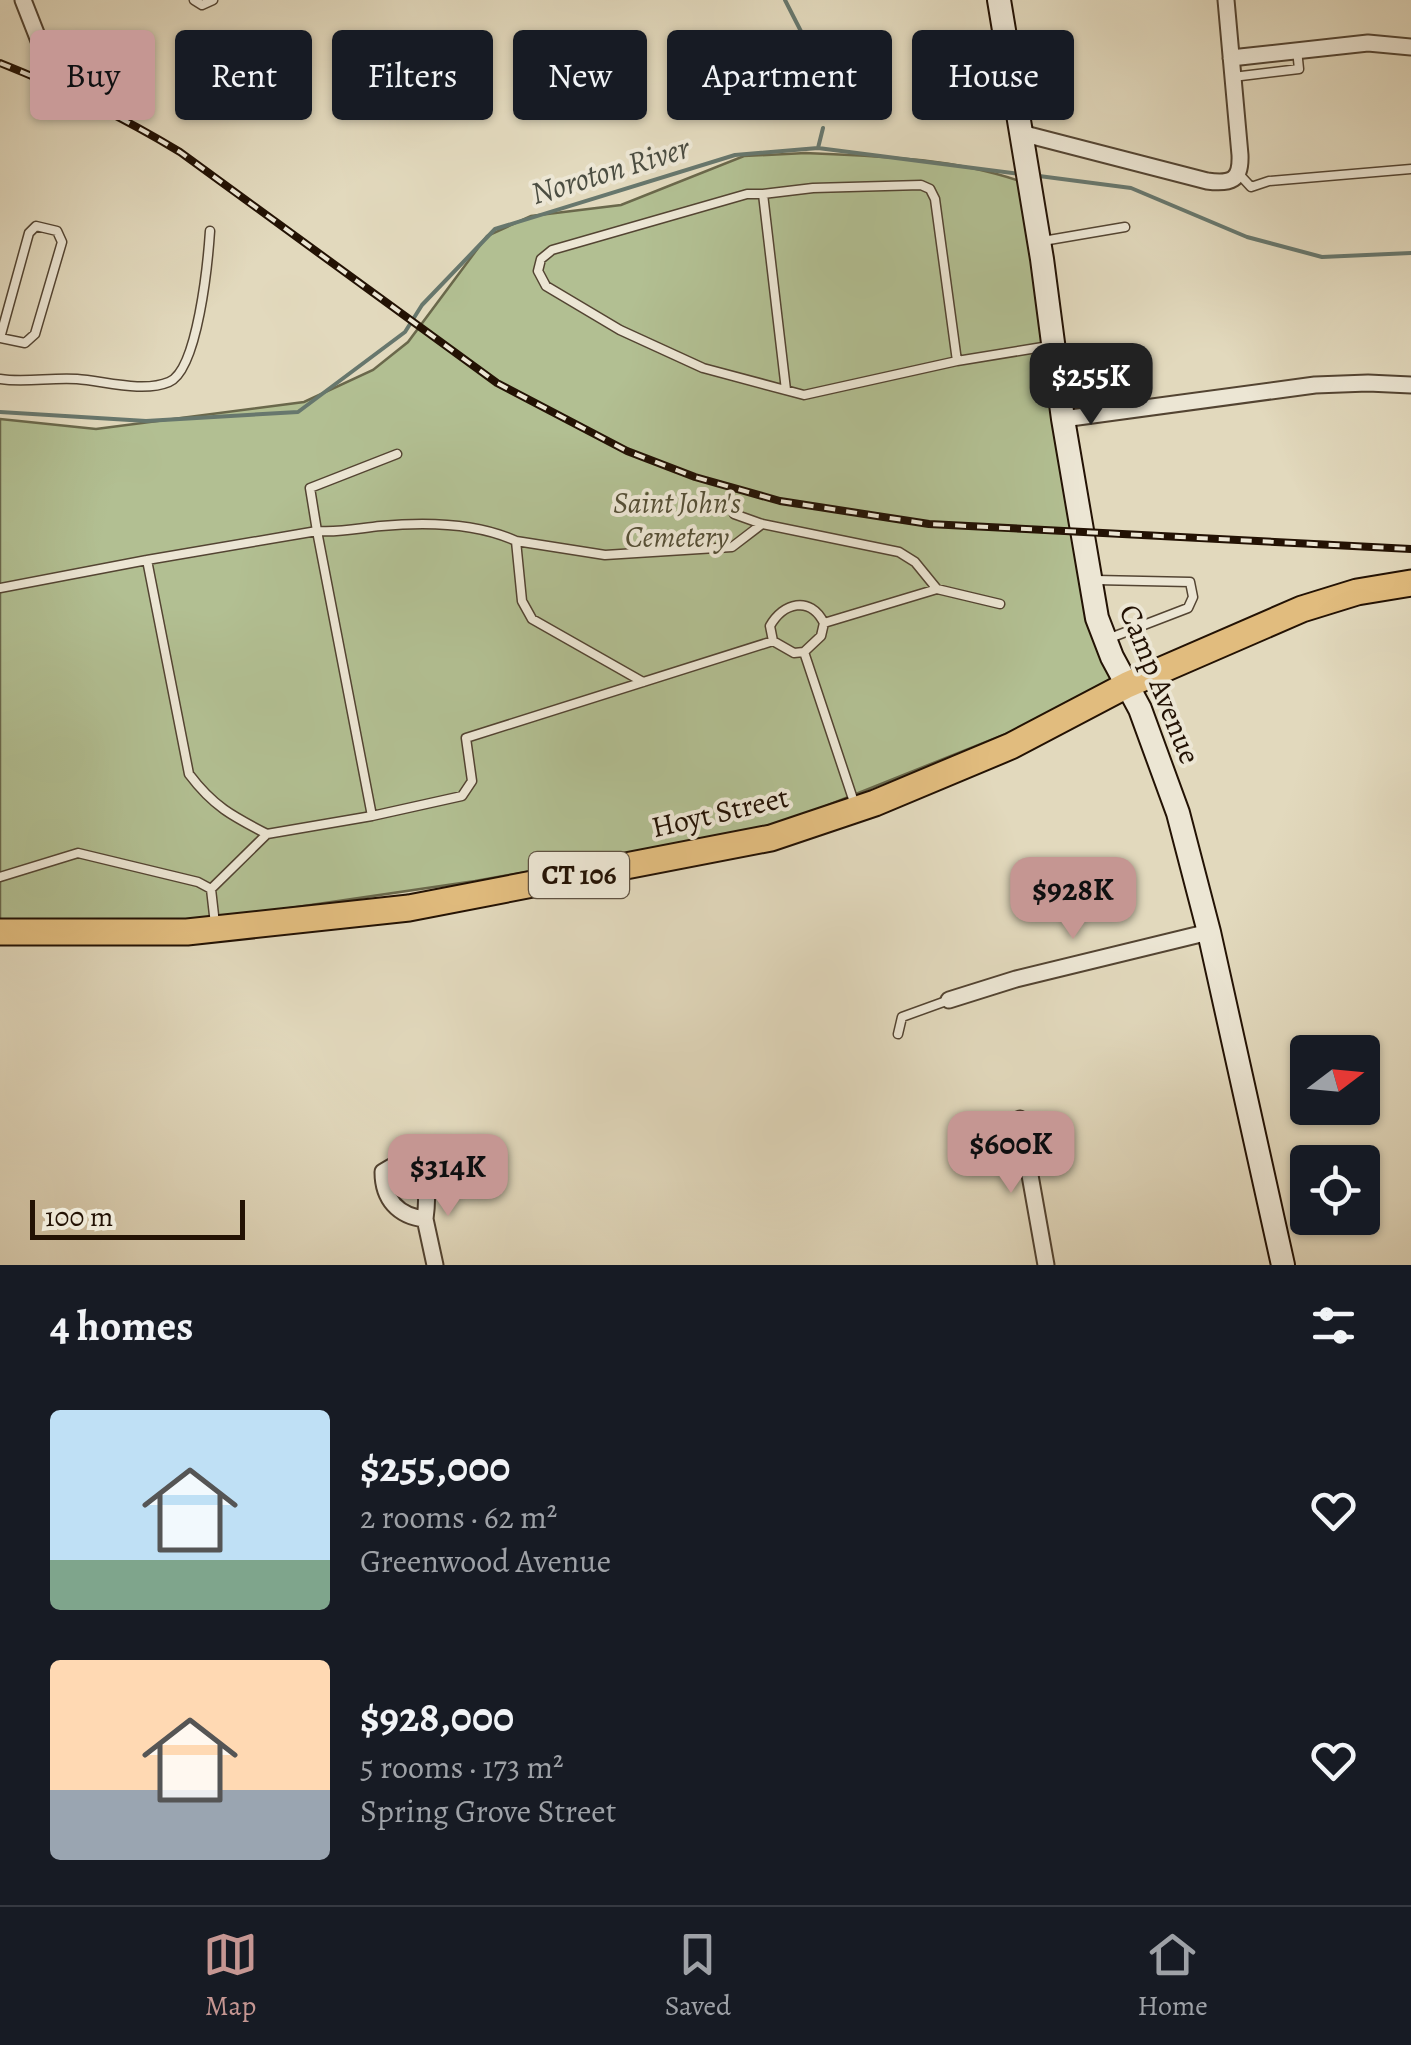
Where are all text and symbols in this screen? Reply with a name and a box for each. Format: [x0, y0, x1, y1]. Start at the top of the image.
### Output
chip: Buy [30, 30, 155, 120]
chip: Rent [175, 30, 312, 120]
chip: Filters [332, 30, 493, 120]
chip: New [513, 30, 647, 120]
chip: Apartment [667, 30, 892, 120]
chip: House [912, 30, 1074, 120]
water label: Noroton River [525, 125, 696, 215]
pin: $255K [1021, 343, 1161, 428]
text: $255K [1052, 353, 1130, 397]
park label: Saint John's Cemetery [613, 483, 741, 557]
street label: Camp Avenue [1110, 598, 1210, 770]
street label: Hoyt Street [648, 777, 793, 847]
road number: CT 106 [529, 852, 629, 898]
pin: $928K [1003, 857, 1143, 942]
text: $928K [1032, 867, 1114, 911]
north arrow [1290, 1035, 1380, 1125]
map controls [1290, 1035, 1380, 1235]
pin: $600K [941, 1111, 1081, 1196]
text: $600K [969, 1121, 1053, 1165]
pin: $314K [378, 1134, 518, 1219]
text: $314K [410, 1144, 486, 1188]
button: locate [1290, 1145, 1380, 1235]
scale bar [30, 1195, 245, 1240]
text: 100 m [45, 1198, 113, 1236]
text: 4 homes [50, 1297, 193, 1354]
icon: filters [1306, 1298, 1361, 1353]
text: $255,000 [360, 1438, 510, 1495]
icon: home [130, 1450, 250, 1570]
icon: heart [1306, 1483, 1361, 1538]
text: 2 rooms · 62 m² [360, 1495, 557, 1539]
text: Greenwood Avenue [360, 1539, 611, 1583]
text: $928,000 [360, 1688, 514, 1745]
icon: home [130, 1700, 250, 1820]
icon: heart [1306, 1733, 1361, 1788]
text: 5 rooms · 173 m² [360, 1745, 564, 1789]
text: Spring Grove Street [360, 1789, 616, 1833]
tab: Map [203, 1927, 258, 2025]
tab: Saved [665, 1927, 731, 2025]
tab: Home [1137, 1927, 1208, 2025]

